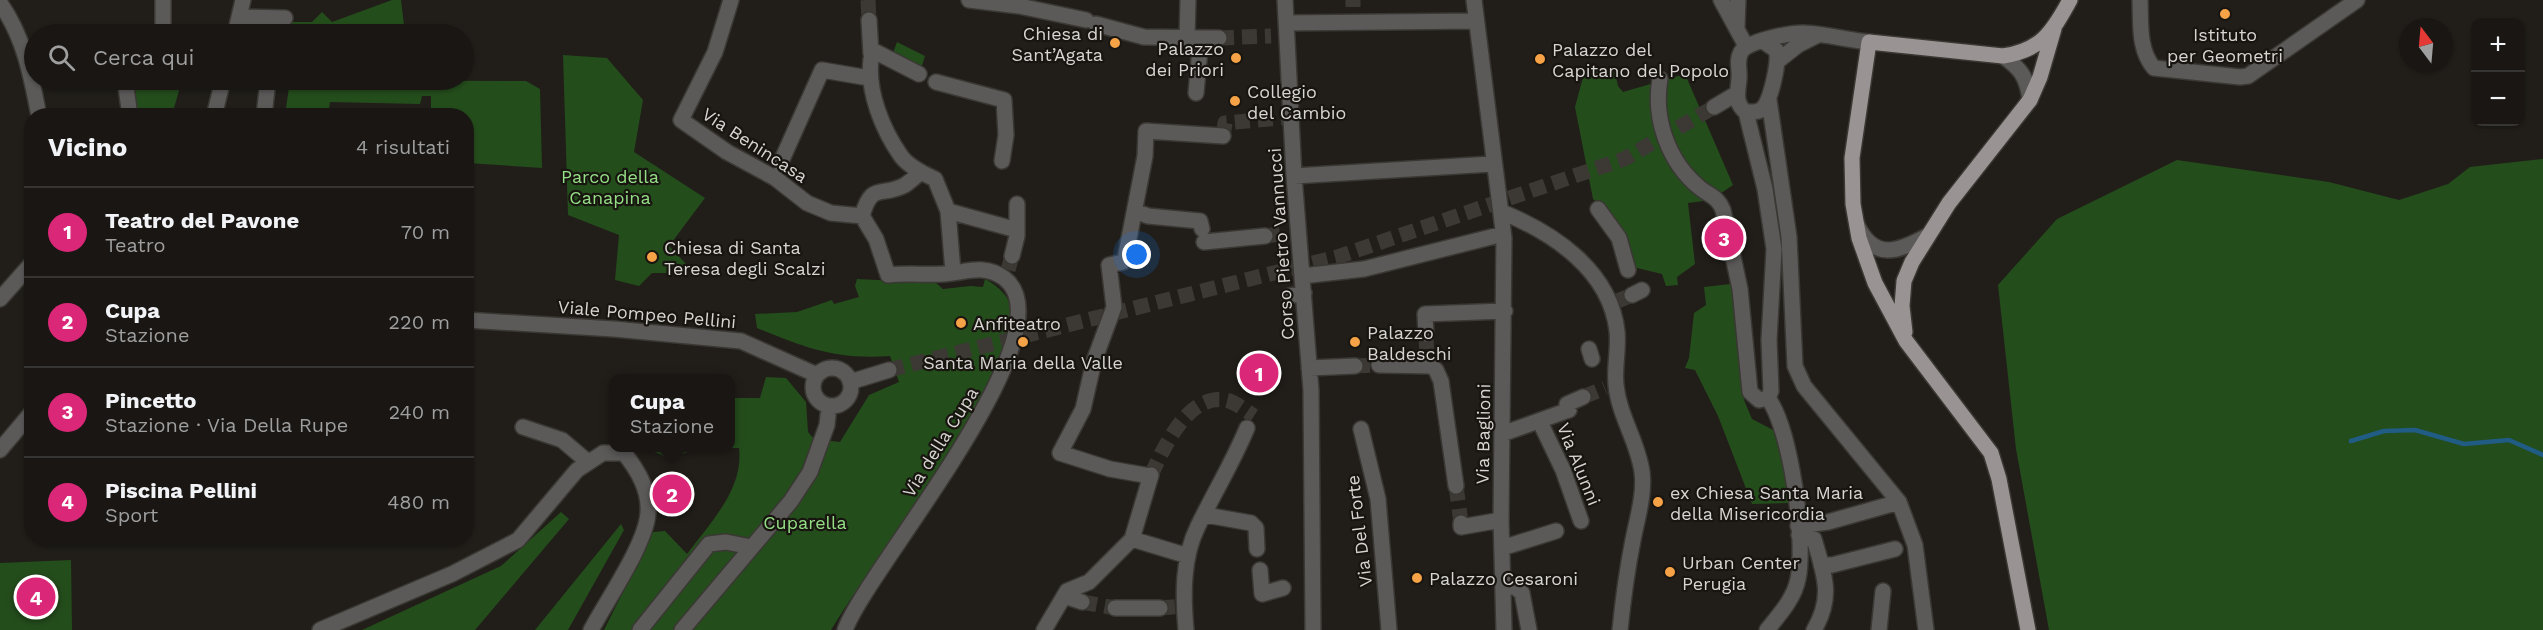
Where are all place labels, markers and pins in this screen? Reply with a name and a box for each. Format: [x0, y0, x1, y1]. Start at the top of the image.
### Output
marker: Istituto per Geometri [2218, 7, 2232, 21]
place label: Chiesa di Sant’Agata [1012, 23, 1103, 65]
place label: Istituto per Geometri [2167, 24, 2283, 66]
marker: Chiesa di Sant’Agata [1108, 36, 1122, 50]
place label: Palazzo dei Priori [1145, 38, 1224, 80]
place label: Palazzo del Capitano del Popolo [1552, 39, 1729, 81]
marker: Palazzo dei Priori [1229, 51, 1243, 65]
marker: Palazzo del Capitano del Popolo [1533, 52, 1547, 66]
place label: Collegio del Cambio [1247, 81, 1346, 123]
marker: Collegio del Cambio [1228, 94, 1242, 108]
pin: 3 [1704, 216, 1744, 260]
place label: Chiesa di Santa Teresa degli Scalzi [664, 237, 826, 279]
marker: Chiesa di Santa Teresa degli Scalzi [645, 250, 659, 264]
place label: Anfiteatro [973, 313, 1061, 334]
marker: Anfiteatro [954, 316, 968, 330]
place label: Palazzo Baldeschi [1367, 322, 1452, 364]
marker: Santa Maria della Valle [1016, 335, 1030, 349]
marker: Palazzo Baldeschi [1348, 335, 1362, 349]
pin: 1 [1240, 350, 1278, 395]
place label: Santa Maria della Valle [923, 352, 1123, 373]
pin: 2 [652, 472, 692, 516]
place label: ex Chiesa Santa Maria della Misericordia [1670, 482, 1863, 524]
marker: ex Chiesa Santa Maria della Misericordia [1651, 495, 1665, 509]
place label: Urban Center Perugia [1682, 552, 1800, 594]
marker: Urban Center Perugia [1663, 565, 1677, 579]
place label: Palazzo Cesaroni [1429, 568, 1578, 589]
marker: Palazzo Cesaroni [1410, 571, 1424, 585]
pin: 4 [16, 574, 56, 620]

